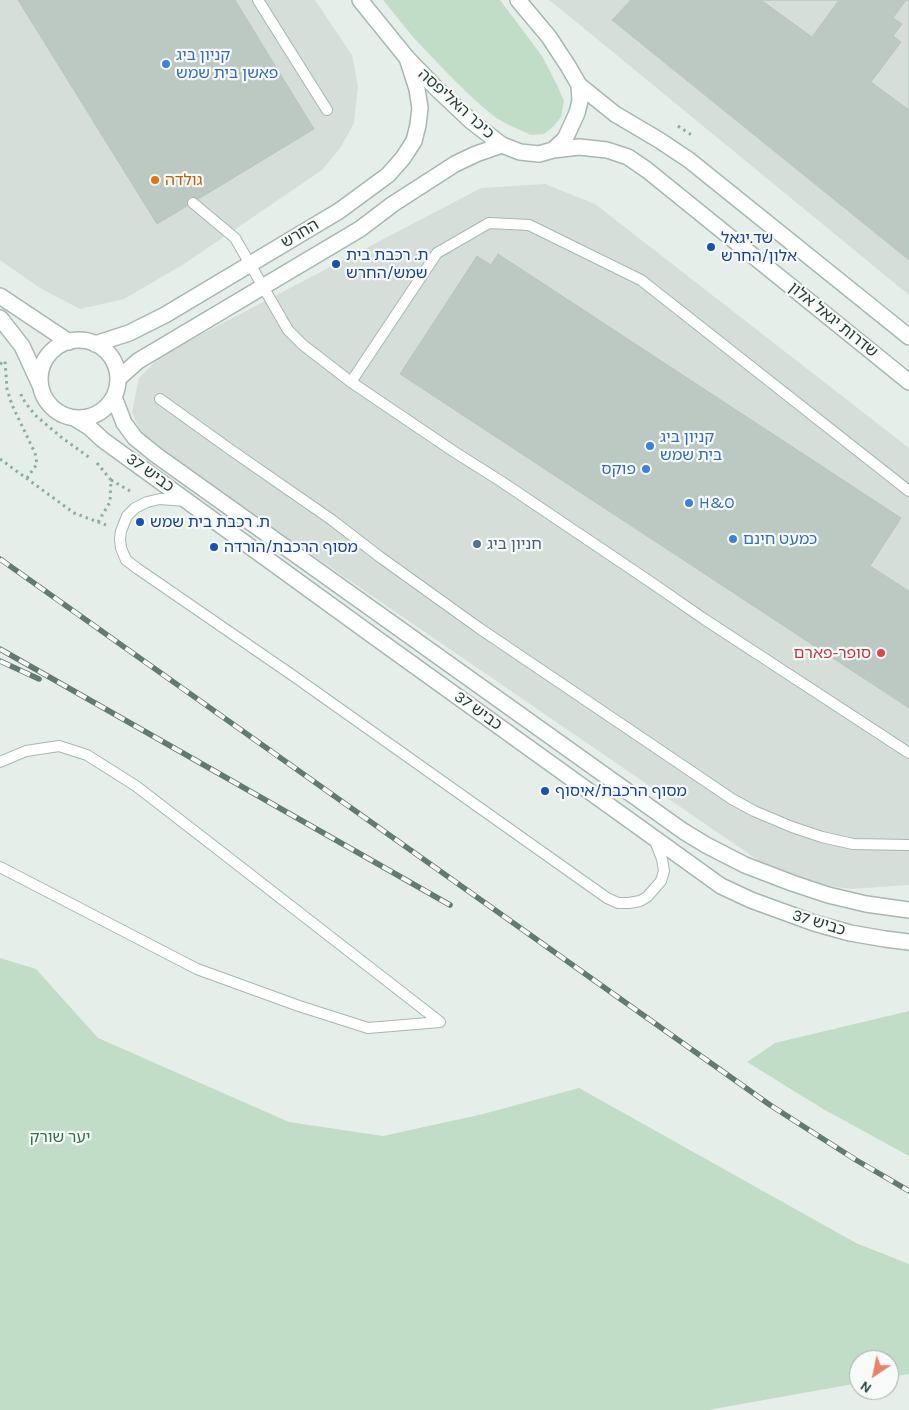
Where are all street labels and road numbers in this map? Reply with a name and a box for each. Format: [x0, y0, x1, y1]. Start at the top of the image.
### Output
street label: כיכר האליפסה [414, 65, 498, 143]
street label: החרש [278, 215, 322, 253]
street label: שדרות יגאל אלון [785, 278, 881, 362]
street label: כביש 37 [122, 449, 178, 497]
street label: כביש 37 [450, 687, 506, 735]
street label: כביש 37 [790, 906, 848, 940]

